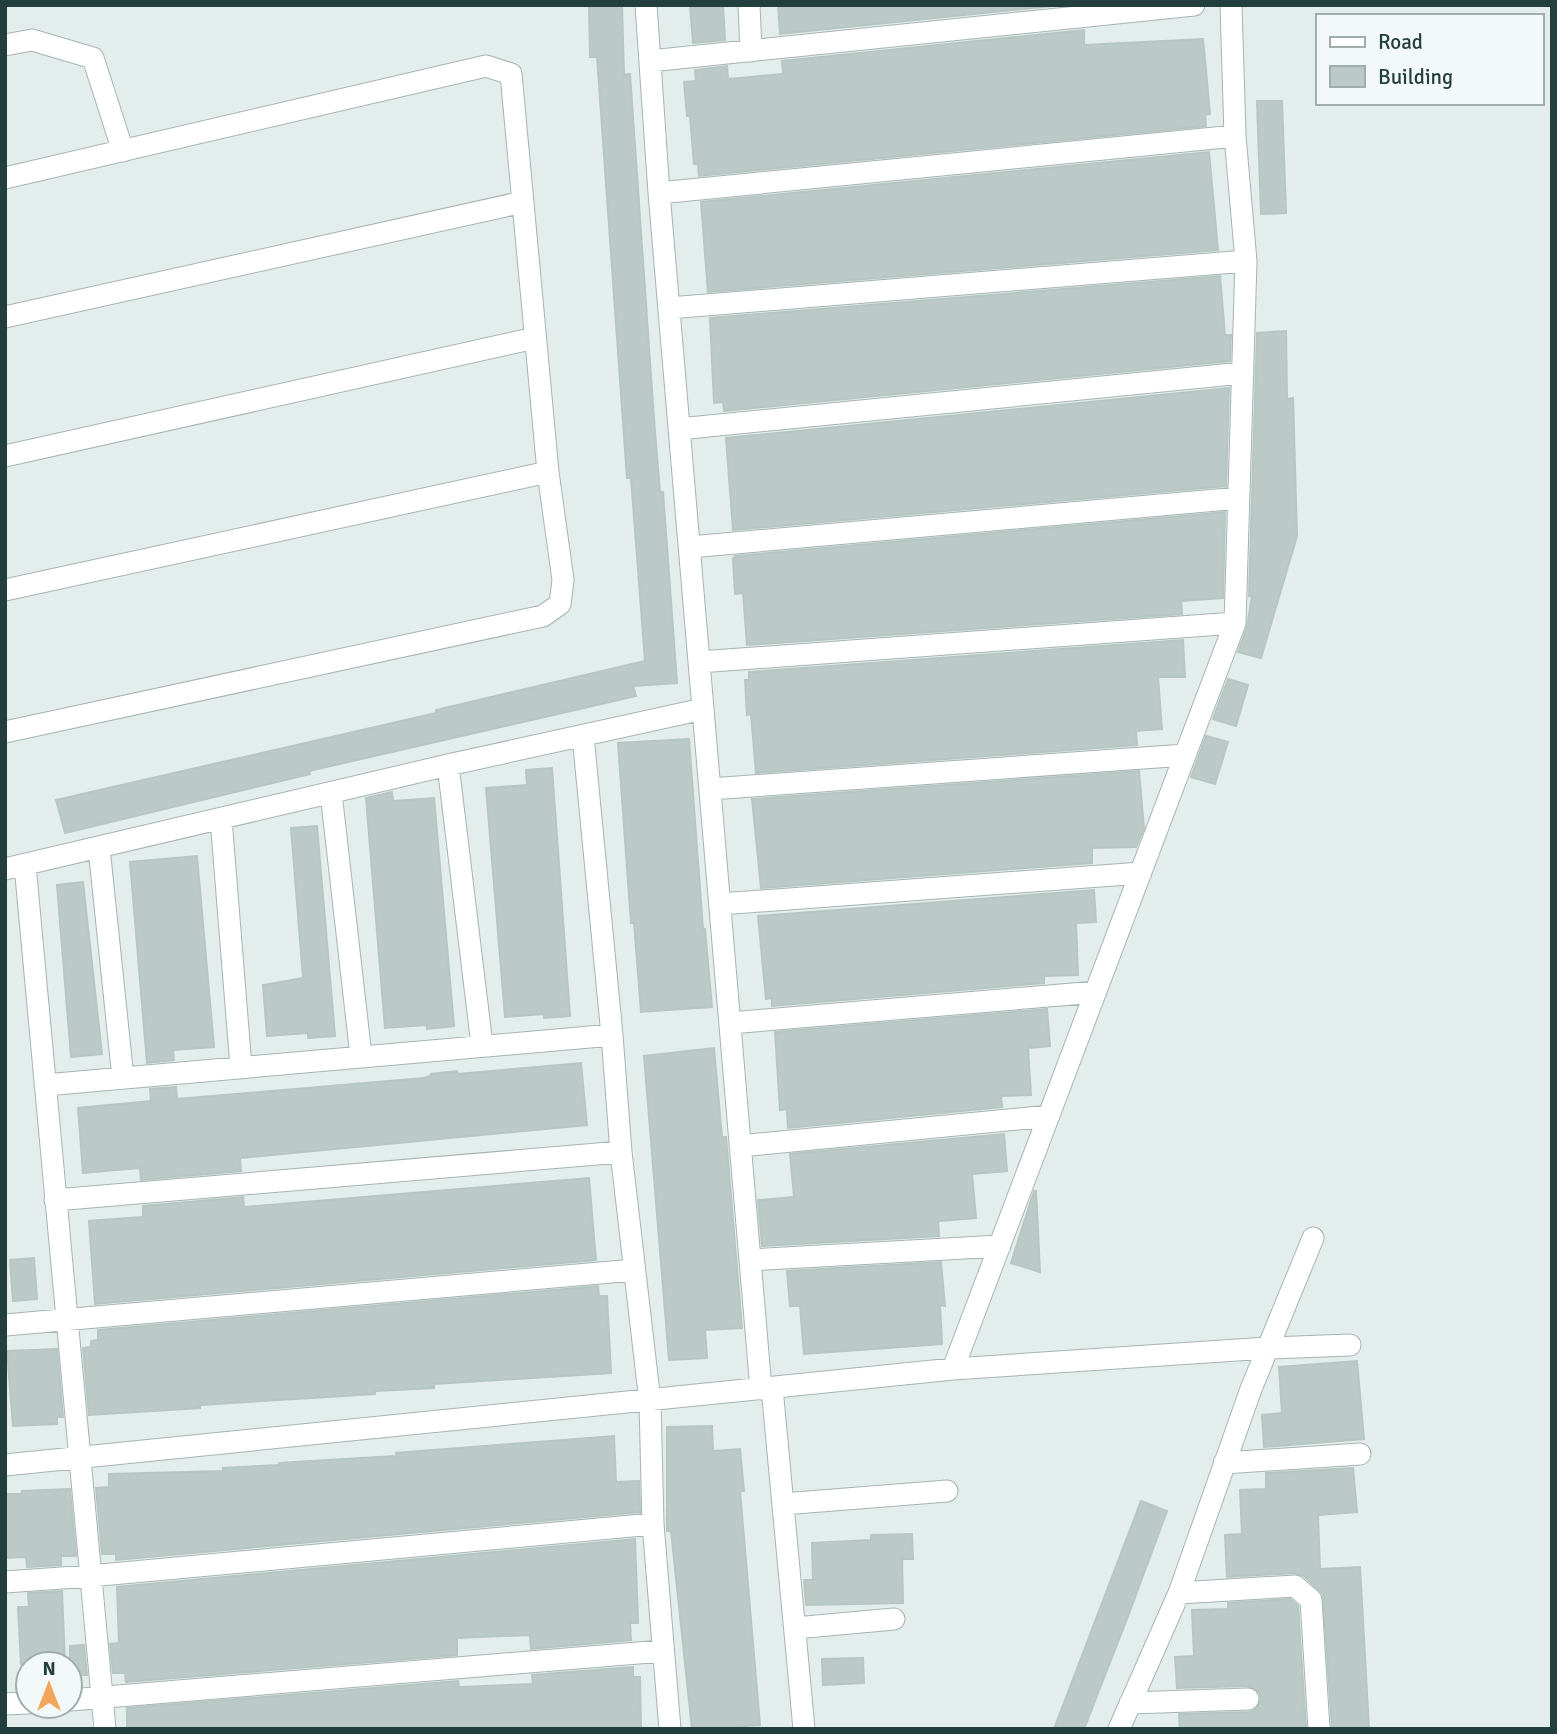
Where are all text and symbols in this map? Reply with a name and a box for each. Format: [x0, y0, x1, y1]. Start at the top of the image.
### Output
legend [1316, 14, 1543, 105]
text: Road [1378, 29, 1423, 55]
text: Building [1378, 64, 1453, 90]
north arrow [14, 1650, 84, 1720]
text: N [42, 1657, 56, 1681]

